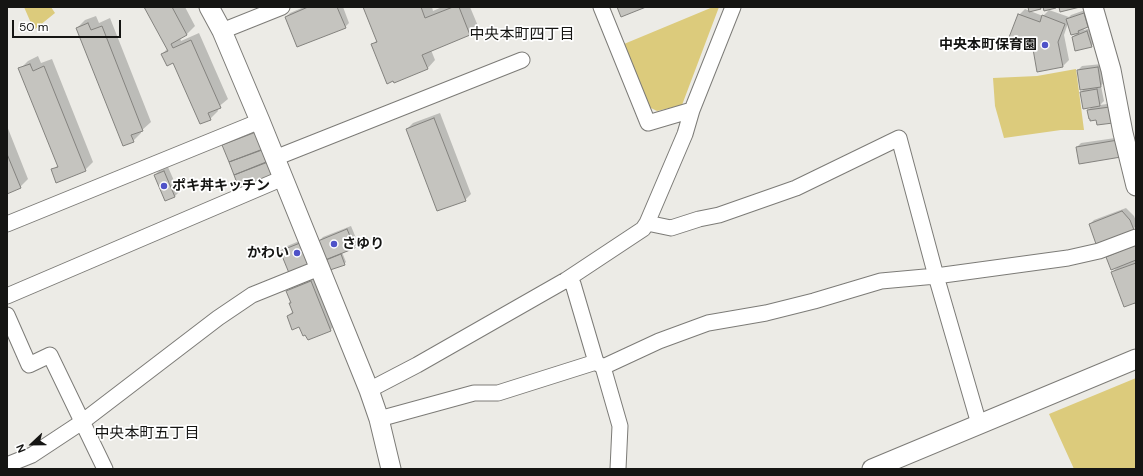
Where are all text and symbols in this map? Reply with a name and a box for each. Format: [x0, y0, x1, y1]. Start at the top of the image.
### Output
scale bar [14, 12, 123, 38]
text: 50 m [19, 19, 48, 35]
district label: 中央本町四丁目 [470, 26, 574, 44]
place label: 中央本町保育園 [939, 37, 1037, 53]
marker: 中央本町保育園 [1040, 40, 1050, 50]
place label: ポキ丼キッチン [172, 178, 270, 194]
marker: ポキ丼キッチン [159, 181, 169, 191]
place label: さゆり [342, 236, 384, 252]
marker: さゆり [329, 239, 339, 249]
place label: かわい [247, 245, 289, 261]
marker: かわい [292, 248, 302, 258]
north arrow [12, 424, 52, 464]
district label: 中央本町五丁目 [95, 425, 199, 443]
text: N [13, 442, 29, 455]

